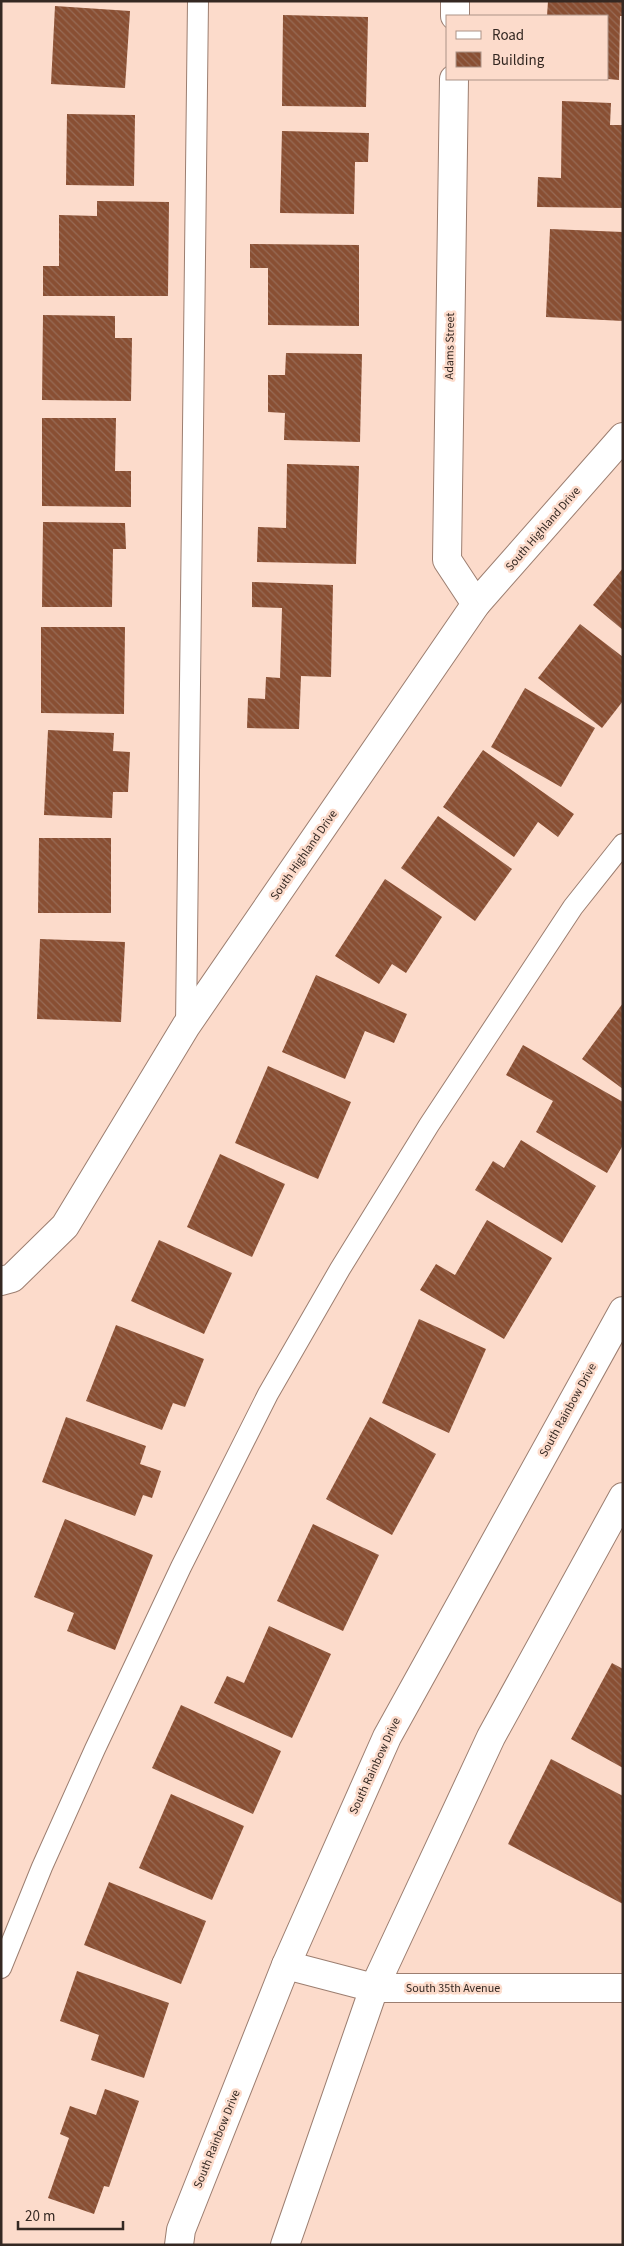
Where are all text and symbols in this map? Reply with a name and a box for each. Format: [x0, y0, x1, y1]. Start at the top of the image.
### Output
legend [446, 15, 609, 80]
text: Road [492, 25, 524, 46]
text: Building [492, 50, 545, 71]
street label: Adams Street [441, 313, 459, 379]
street label: South Highland Drive [502, 483, 584, 575]
street label: South Highland Drive [266, 806, 342, 904]
street label: South Rainbow Drive [535, 1360, 601, 1460]
street label: South Rainbow Drive [345, 1715, 405, 1817]
street label: South 35th Avenue [406, 1980, 500, 1997]
street label: South Rainbow Drive [189, 2087, 245, 2191]
scale bar [18, 2198, 122, 2230]
text: 20 m [25, 2206, 55, 2227]

